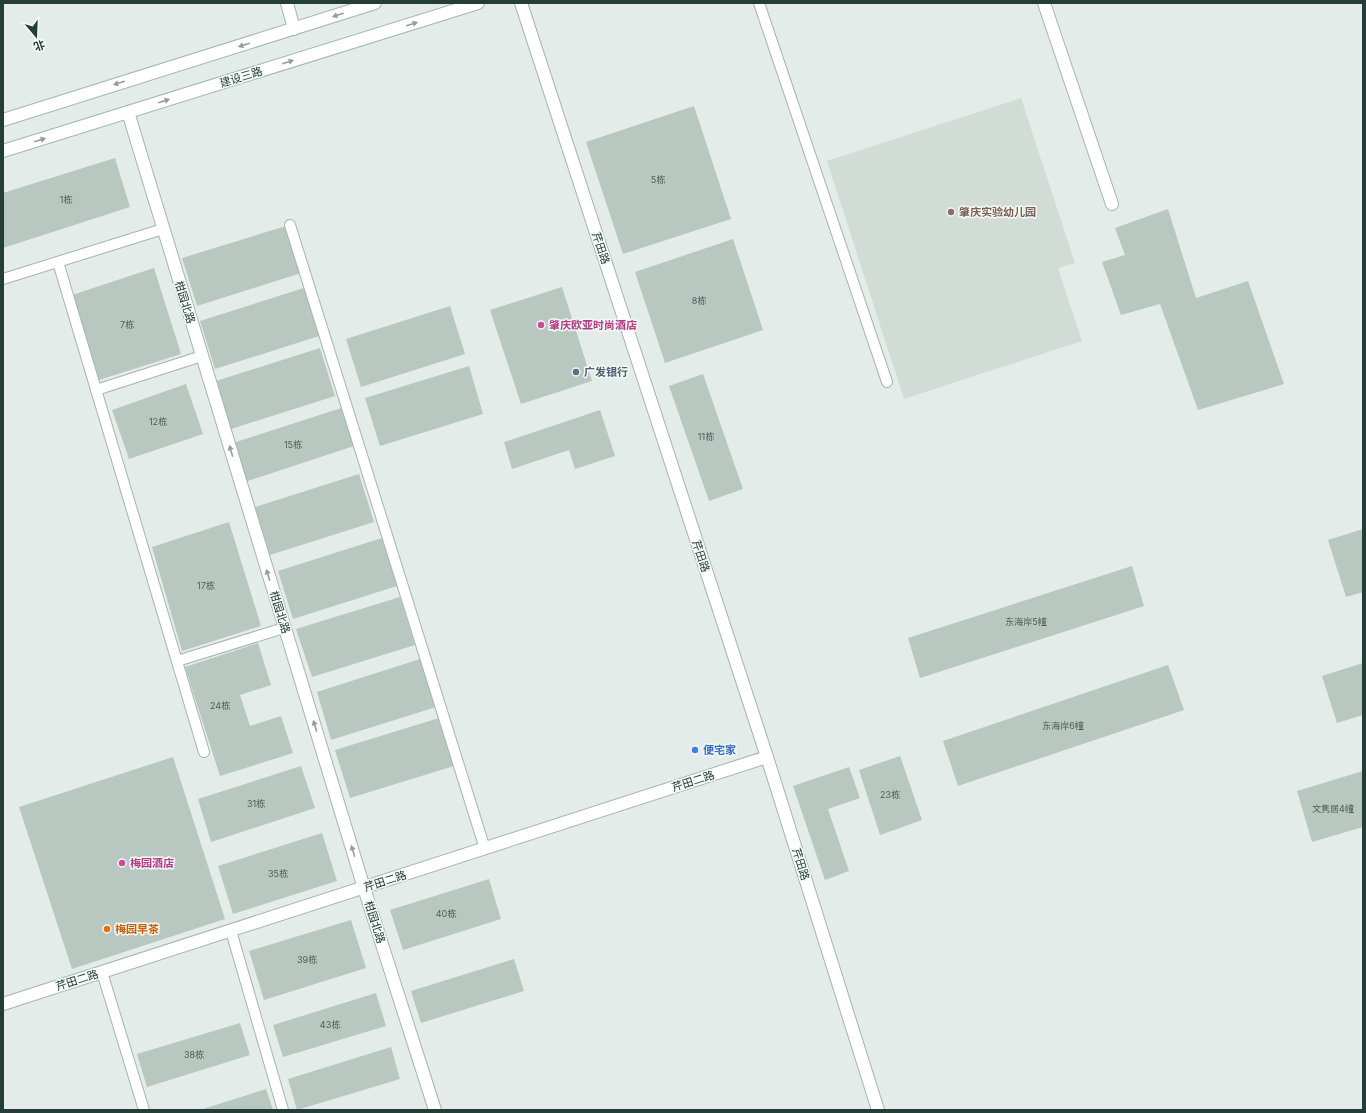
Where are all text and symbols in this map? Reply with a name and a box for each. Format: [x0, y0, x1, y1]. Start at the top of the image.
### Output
one-way arrow [332, 12, 344, 18]
north arrow [16, 16, 56, 56]
one-way arrow [407, 20, 419, 26]
text: 北 [32, 37, 47, 54]
one-way arrow [237, 42, 249, 48]
one-way arrow [283, 59, 295, 65]
street label: 建设三路 [218, 64, 264, 90]
one-way arrow [113, 80, 125, 86]
one-way arrow [159, 98, 171, 104]
one-way arrow [35, 137, 47, 143]
house number: 5栋 [651, 174, 665, 185]
house number: 1栋 [60, 194, 72, 205]
place label: 肇庆实验幼儿园 [959, 205, 1036, 219]
marker: 肇庆实验幼儿园 [946, 207, 956, 217]
street label: 芹田路 [589, 230, 613, 266]
street label: 柑园北路 [172, 279, 198, 325]
house number: 8栋 [692, 295, 706, 306]
place label: 肇庆欧亚时尚酒店 [549, 318, 637, 332]
house number: 7栋 [120, 319, 134, 330]
marker: 肇庆欧亚时尚酒店 [536, 320, 546, 330]
place label: 广发银行 [584, 365, 628, 379]
marker: 广发银行 [571, 367, 581, 377]
house number: 12栋 [149, 416, 167, 427]
house number: 11栋 [698, 431, 714, 442]
house number: 15栋 [284, 439, 302, 450]
one-way arrow [228, 445, 234, 457]
street label: 芹田路 [689, 538, 713, 574]
one-way arrow [265, 569, 271, 581]
house number: 17栋 [197, 580, 215, 591]
street label: 柑园北路 [267, 589, 293, 635]
house number: 东海岸5幢 [1005, 616, 1047, 627]
house number: 24栋 [210, 700, 230, 711]
one-way arrow [312, 720, 318, 732]
house number: 东海岸6幢 [1042, 720, 1084, 731]
place label: 便宅家 [703, 743, 736, 757]
marker: 便宅家 [690, 745, 700, 755]
street label: 芹田二路 [670, 768, 716, 794]
house number: 23栋 [880, 789, 900, 800]
house number: 31栋 [247, 798, 265, 809]
house number: 文隽居4幢 [1312, 803, 1354, 814]
one-way arrow [349, 845, 355, 857]
street label: 芹田路 [789, 846, 813, 882]
place label: 梅园酒店 [130, 856, 174, 870]
marker: 梅园酒店 [117, 858, 127, 868]
house number: 35栋 [268, 868, 288, 879]
street label: 芹田二路 [362, 868, 408, 894]
street label: 柑园北路 [362, 899, 388, 945]
house number: 40栋 [436, 908, 456, 919]
place label: 梅园早茶 [115, 922, 159, 936]
marker: 梅园早茶 [102, 924, 112, 934]
house number: 39栋 [297, 954, 317, 965]
street label: 芹田二路 [54, 967, 100, 993]
house number: 43栋 [320, 1019, 340, 1030]
house number: 38栋 [184, 1049, 204, 1060]

